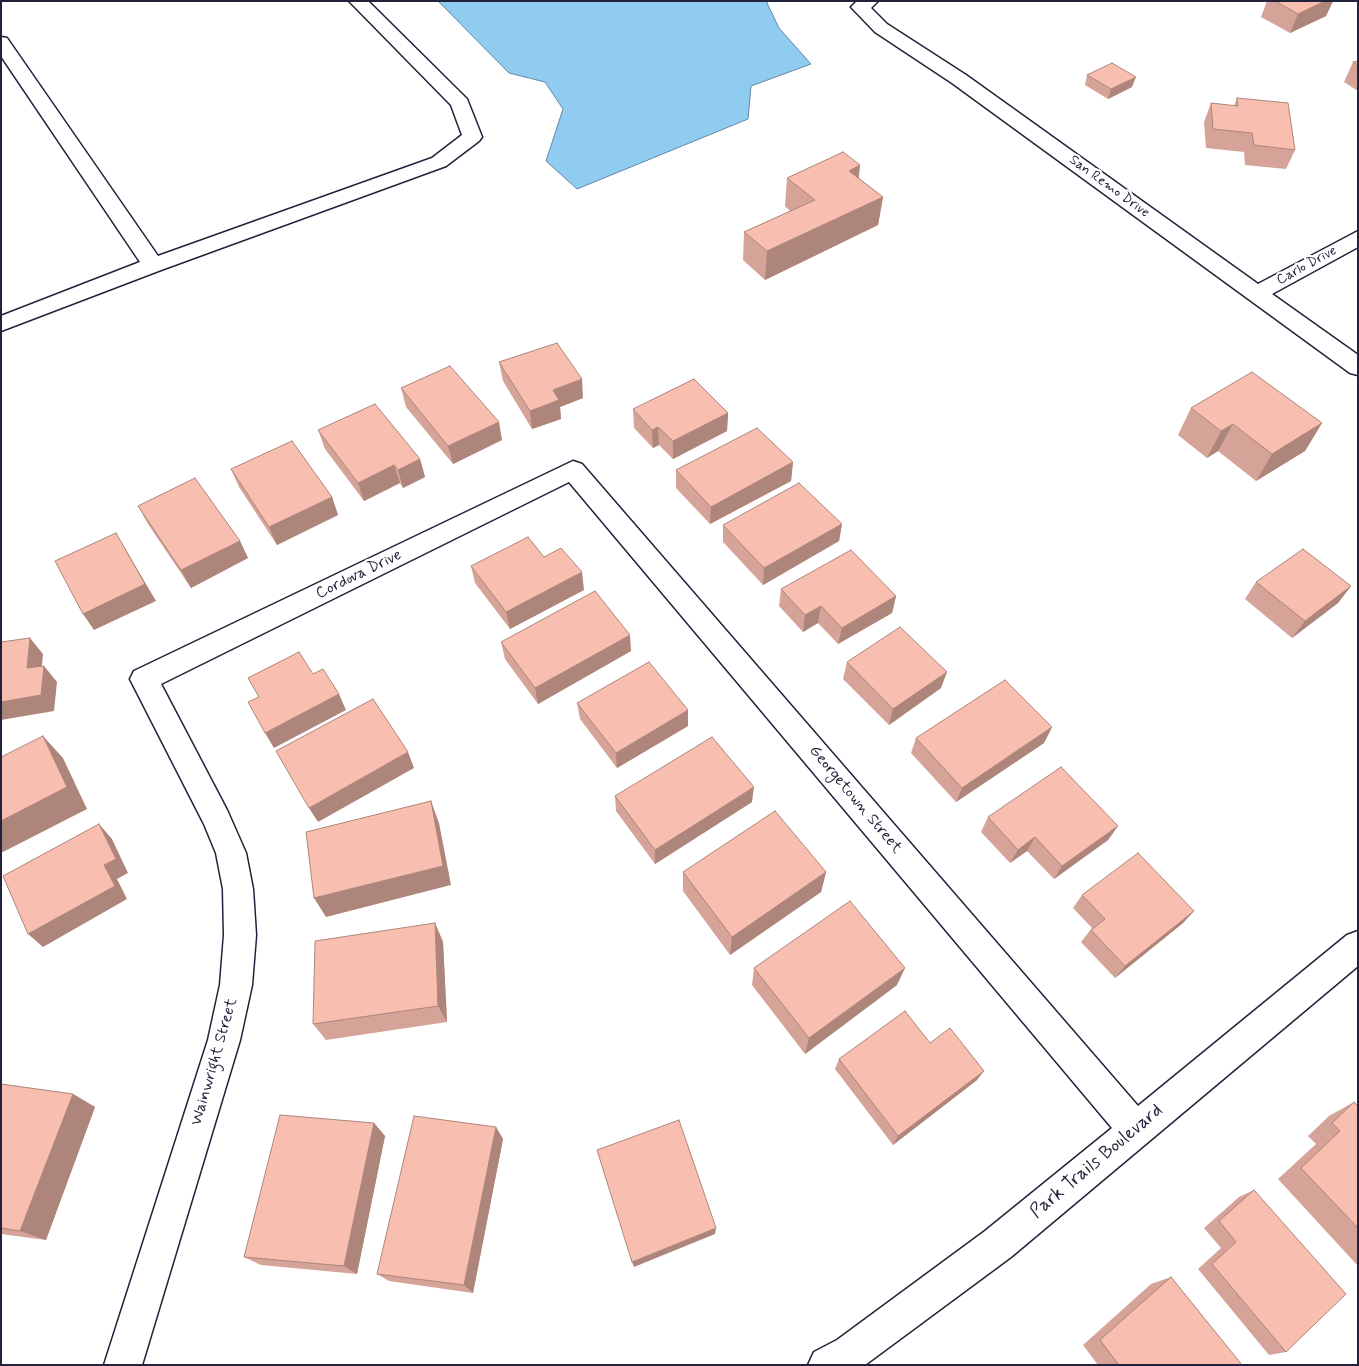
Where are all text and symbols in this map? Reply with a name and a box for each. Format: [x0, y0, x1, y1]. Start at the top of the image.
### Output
street label: San Remo Drive [1066, 152, 1152, 222]
street label: Carlo Drive [1274, 243, 1340, 289]
street label: Cordova Drive [313, 546, 405, 604]
street label: Georgetown Street [804, 742, 906, 858]
street label: Wainwright Street [188, 996, 242, 1128]
street label: Park Trails Boulevard [1026, 1100, 1168, 1224]

